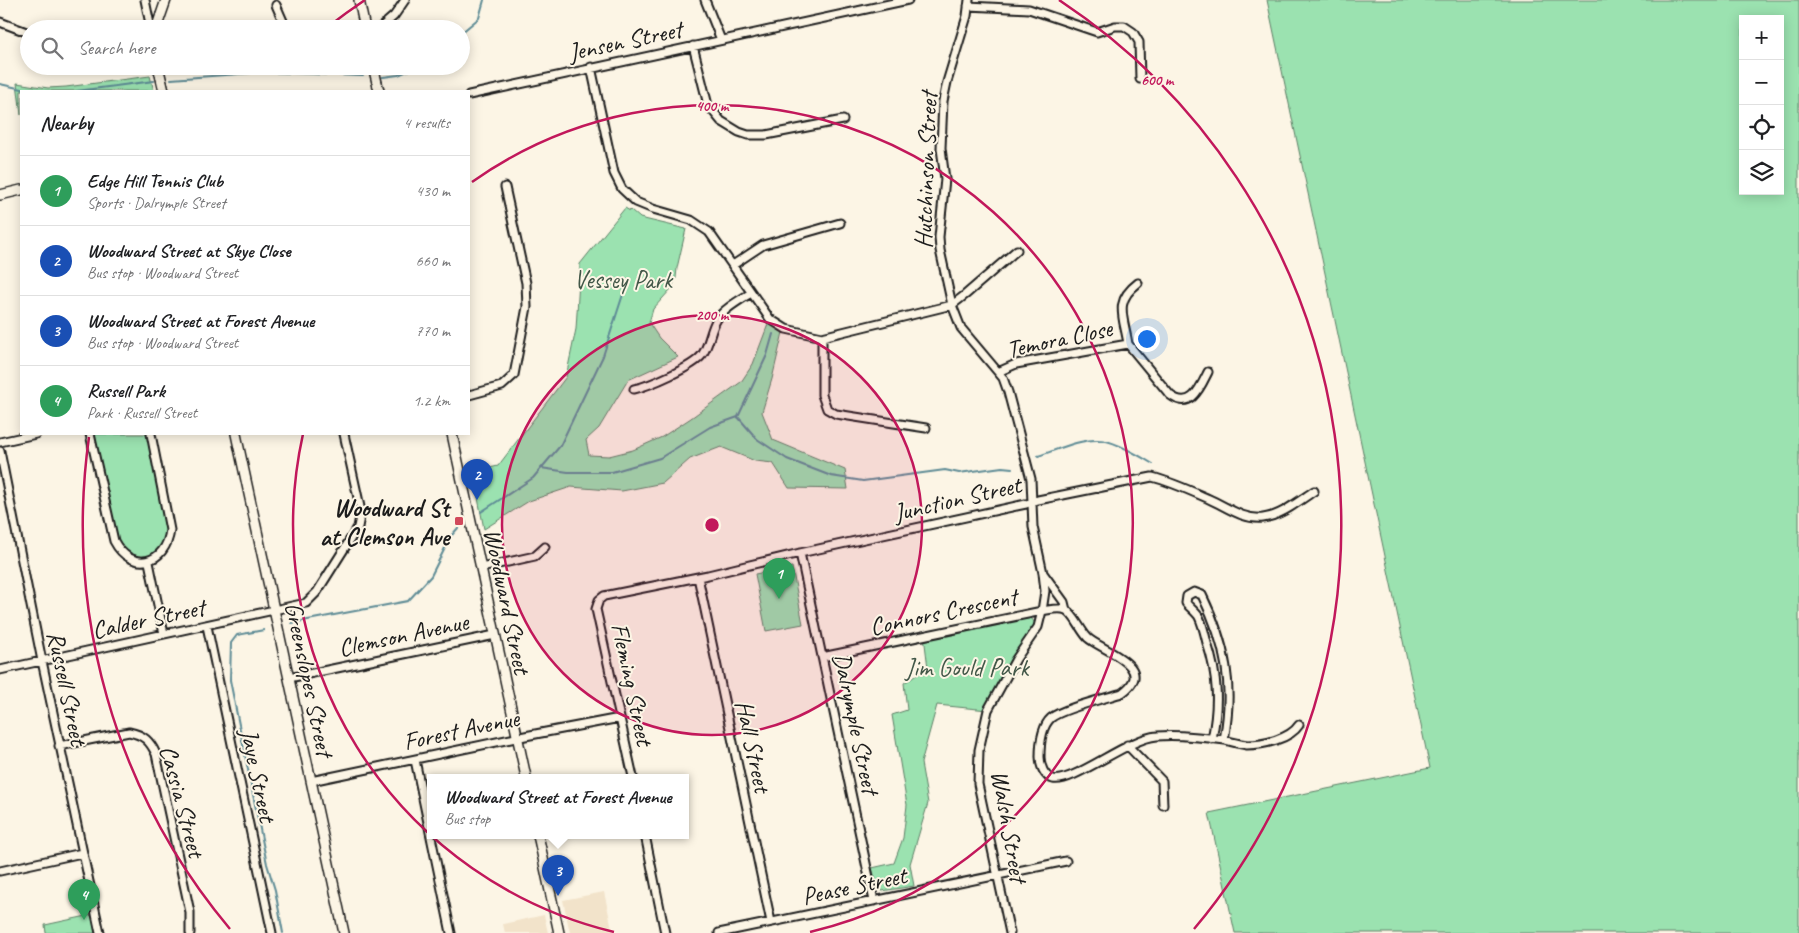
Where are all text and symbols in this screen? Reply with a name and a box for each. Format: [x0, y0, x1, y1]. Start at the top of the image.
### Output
street label: Jensen Street [565, 13, 689, 69]
map controls [1739, 15, 1784, 195]
button: + [1739, 15, 1784, 60]
search box [20, 20, 470, 75]
icon: search [38, 34, 66, 62]
text: Search here [78, 36, 155, 60]
button: − [1739, 60, 1784, 105]
text: 600 m [1141, 71, 1175, 90]
street label: Hutchinson Street [907, 87, 945, 249]
text: 400 m [696, 97, 730, 116]
button: locate [1739, 105, 1784, 150]
text: Nearby [40, 110, 93, 136]
text: 4 results [403, 113, 450, 133]
button: layers [1739, 150, 1784, 195]
text: Edge Hill Tennis Club [87, 169, 223, 193]
text: 1 [52, 181, 60, 201]
text: 430 m [416, 181, 450, 201]
text: Sports · Dalrymple Street [87, 193, 226, 213]
text: Woodward Street at Skye Close [87, 239, 291, 263]
text: 2 [52, 251, 60, 271]
text: 660 m [416, 251, 450, 271]
text: Bus stop · Woodward Street [87, 263, 238, 283]
park label: Vessey Park [574, 264, 674, 296]
text: 200 m [696, 306, 730, 325]
text: Woodward Street at Forest Avenue [87, 309, 314, 333]
street label: Temora Close [1004, 312, 1117, 366]
text: 3 [52, 321, 60, 341]
text: 770 m [416, 321, 450, 341]
your location [1134, 326, 1160, 352]
text: Bus stop · Woodward Street [87, 333, 238, 353]
text: Russell Park [87, 379, 165, 403]
text: 4 [52, 391, 60, 411]
text: 1.2 km [413, 391, 450, 411]
text: Park · Russell Street [87, 403, 197, 423]
pin: 2 [461, 459, 493, 500]
street label: Junction Street [890, 468, 1027, 529]
place label: Woodward St at Clemson Ave [320, 492, 452, 553]
marker: Woodward St at Clemson Ave [453, 515, 465, 527]
centre of rings [703, 516, 721, 534]
street label: Woodward Street [476, 526, 539, 679]
pin: 1 [763, 558, 795, 599]
street label: Connors Crescent [867, 580, 1023, 643]
street label: Calder Street [89, 591, 211, 647]
street label: Greenslopes Street [277, 599, 342, 763]
street label: Clemson Avenue [335, 605, 473, 664]
street label: Fleming Street [603, 620, 661, 751]
street label: Russell Street [39, 628, 95, 751]
street label: Dalrymple Street [825, 650, 887, 800]
park label: Jim Gould Park [904, 652, 1031, 684]
street label: Hall Street [728, 697, 779, 798]
street label: Forest Avenue [401, 702, 524, 758]
street label: Jaye Street [232, 725, 284, 827]
street label: Cassia Street [152, 742, 213, 863]
street label: Walsh Street [983, 768, 1035, 888]
popup [427, 774, 689, 839]
text: Woodward Street at Forest Avenue [444, 785, 672, 809]
text: Bus stop [444, 809, 490, 829]
pin: 3 [542, 855, 574, 896]
street label: Pease Street [799, 859, 912, 913]
pin: 4 [68, 879, 100, 920]

